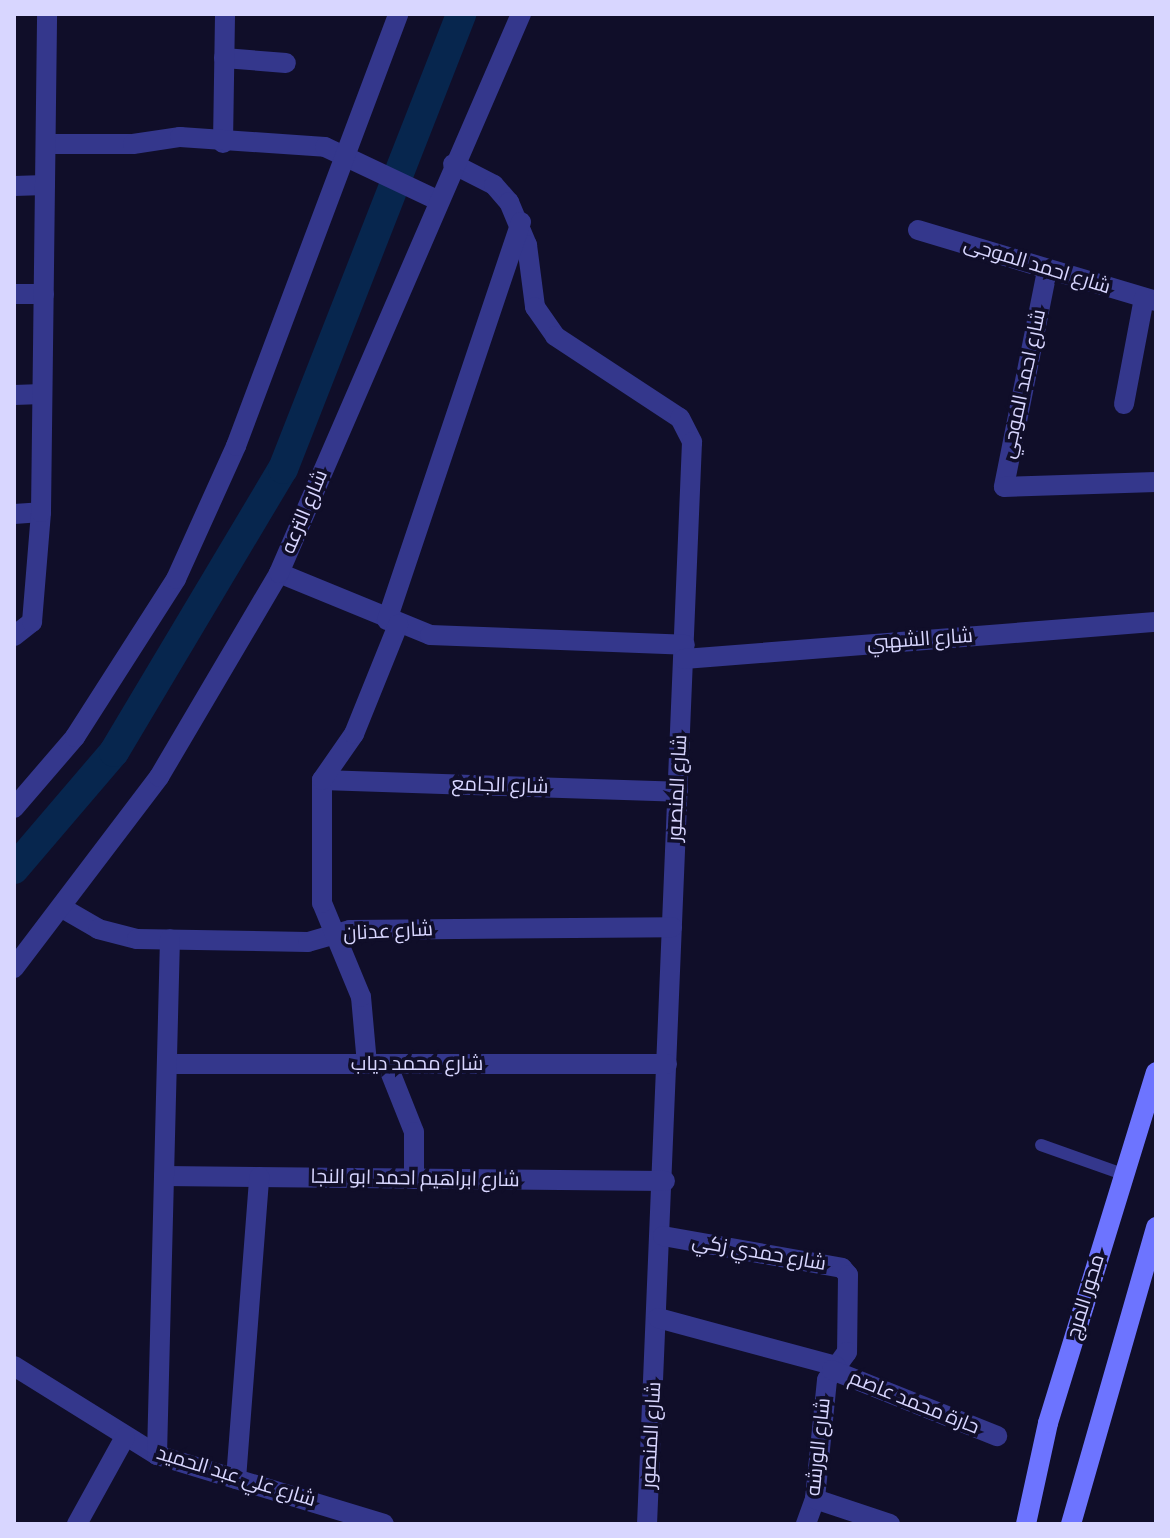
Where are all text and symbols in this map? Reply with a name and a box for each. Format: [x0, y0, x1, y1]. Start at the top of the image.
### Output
street label: شارع احمد الموجى [961, 232, 1113, 300]
street label: شارع احمد الموجي [996, 307, 1052, 461]
street label: شارع الترعه [277, 466, 333, 558]
street label: شارع الشهبي [866, 624, 974, 656]
street label: شارع المنصور [663, 734, 693, 842]
street label: شارع الجامع [451, 772, 549, 800]
street label: شارع عدنان [343, 918, 433, 946]
street label: شارع محمد دياب [351, 1052, 483, 1076]
street label: شارع ابراهيم احمد ابو النجا [310, 1165, 520, 1193]
street label: شارع حمدي زكي [690, 1229, 828, 1277]
street label: محور المرج [1062, 1252, 1110, 1342]
street label: حارة محمد عاصم [845, 1366, 983, 1440]
street label: شارع المنصور [637, 1381, 667, 1489]
street label: شارع الورشه [802, 1397, 836, 1497]
street label: شارع علي عبد الحميد [154, 1441, 318, 1513]

